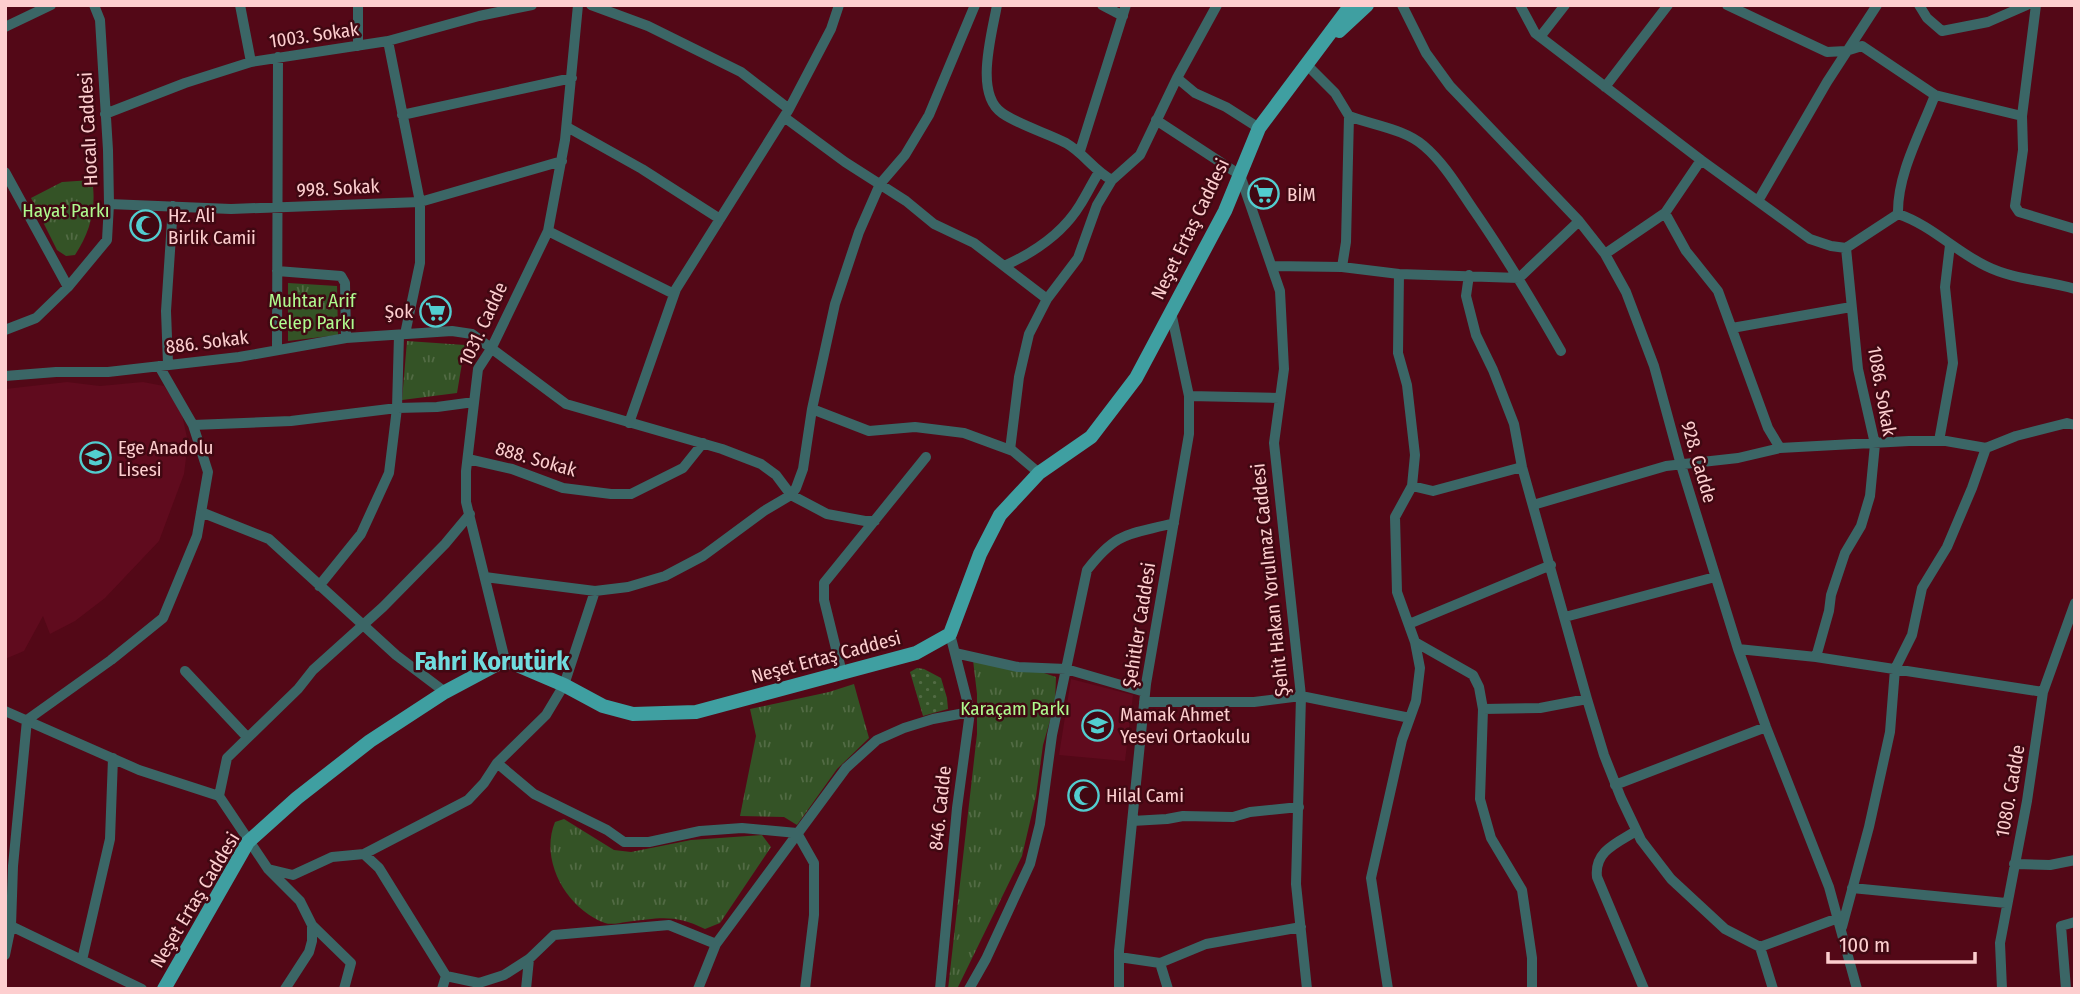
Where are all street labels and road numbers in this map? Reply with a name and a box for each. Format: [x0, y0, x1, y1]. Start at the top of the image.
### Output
street label: 1003. Sokak [268, 17, 360, 53]
street label: Hocalı Caddesi [74, 71, 102, 187]
street label: Neşet Ertaş Caddesi [1146, 155, 1234, 303]
street label: 998. Sokak [296, 174, 380, 202]
street label: 1031. Cadde [454, 279, 512, 369]
street label: 886. Sokak [164, 326, 250, 358]
street label: 1086. Sokak [1863, 344, 1901, 438]
street label: 928. Cadde [1676, 419, 1722, 505]
street label: 888. Sokak [493, 436, 579, 482]
street label: Şehit Hakan Yorulmaz Caddesi [1246, 462, 1294, 698]
street label: Şehitler Caddesi [1118, 561, 1160, 689]
street label: Neşet Ertaş Caddesi [749, 626, 903, 688]
street label: 1080. Cadde [1991, 743, 2029, 839]
street label: 846. Cadde [924, 764, 956, 852]
street label: Neşet Ertaş Caddesi [146, 828, 244, 972]

